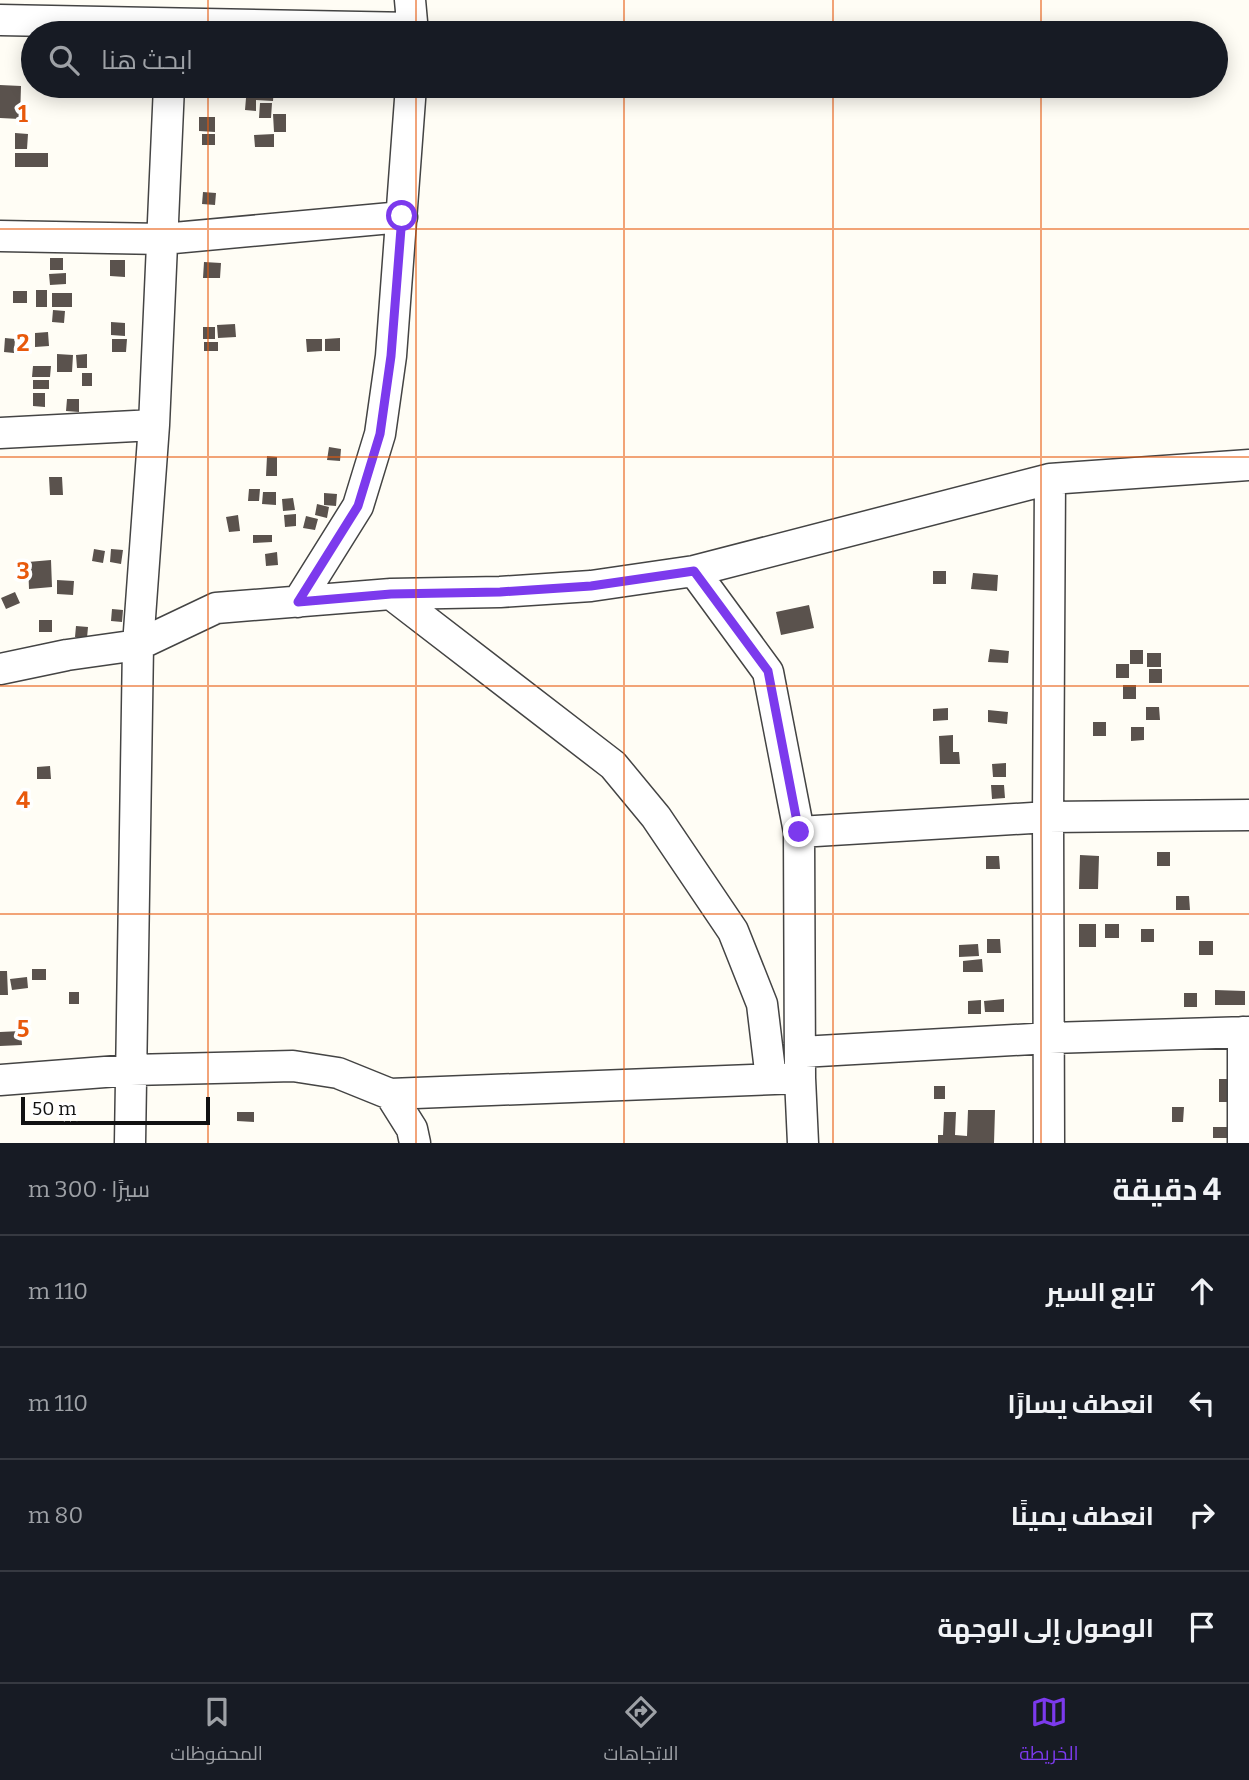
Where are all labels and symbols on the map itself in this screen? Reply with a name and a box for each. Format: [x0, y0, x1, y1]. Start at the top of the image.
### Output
text: 1 [18, 100, 28, 128]
route start [386, 200, 417, 231]
text: 2 [17, 329, 30, 357]
text: 3 [16, 557, 30, 585]
text: 4 [16, 786, 30, 814]
route end [783, 816, 814, 847]
text: 5 [17, 1015, 29, 1043]
scale bar [21, 1094, 210, 1126]

